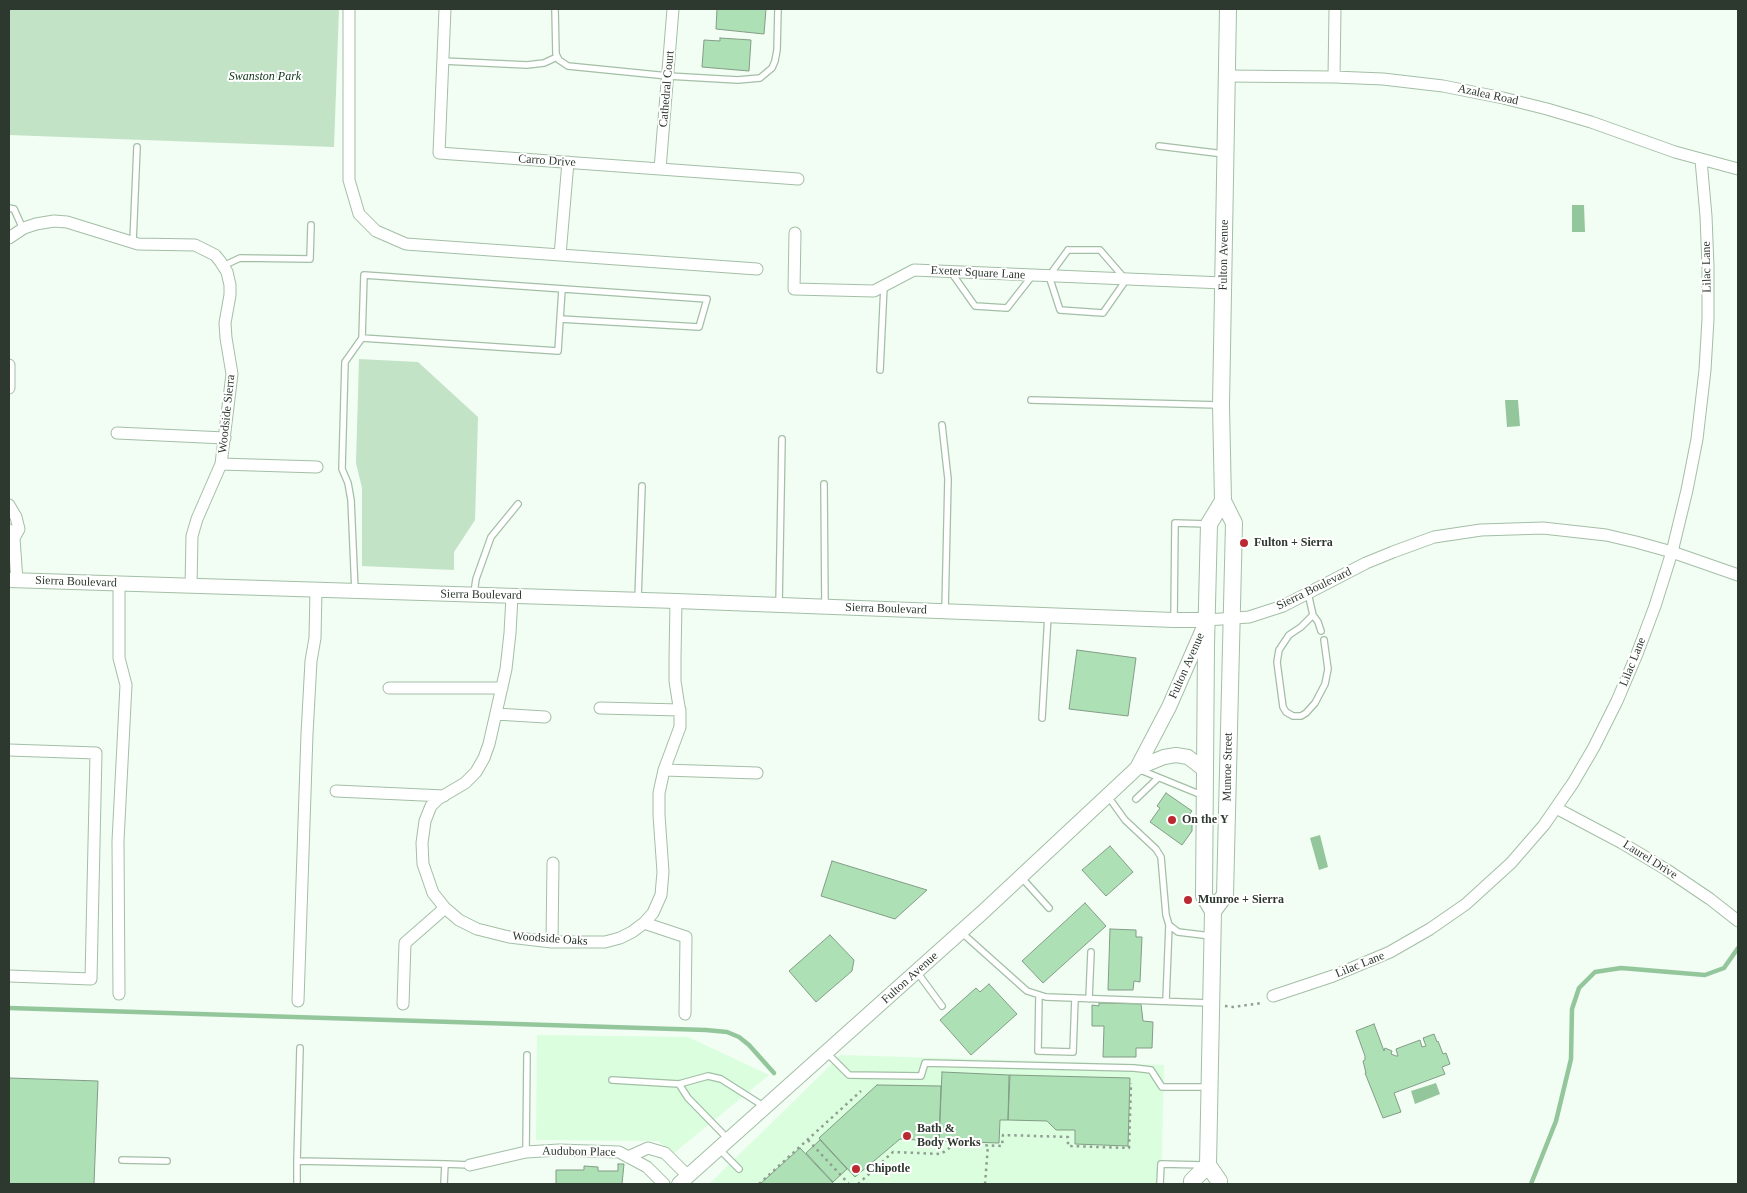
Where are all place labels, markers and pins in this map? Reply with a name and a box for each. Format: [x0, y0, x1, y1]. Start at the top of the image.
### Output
place label: Fulton + Sierra [1254, 536, 1333, 550]
marker: Fulton + Sierra [1238, 537, 1250, 549]
place label: On the Y [1182, 813, 1229, 827]
marker: On the Y [1166, 814, 1178, 826]
place label: Munroe + Sierra [1198, 893, 1284, 907]
marker: Munroe + Sierra [1182, 894, 1194, 906]
place label: Bath & Body Works [917, 1122, 981, 1150]
marker: Bath & Body Works [901, 1130, 913, 1142]
place label: Chipotle [866, 1162, 910, 1176]
marker: Chipotle [850, 1163, 862, 1175]

